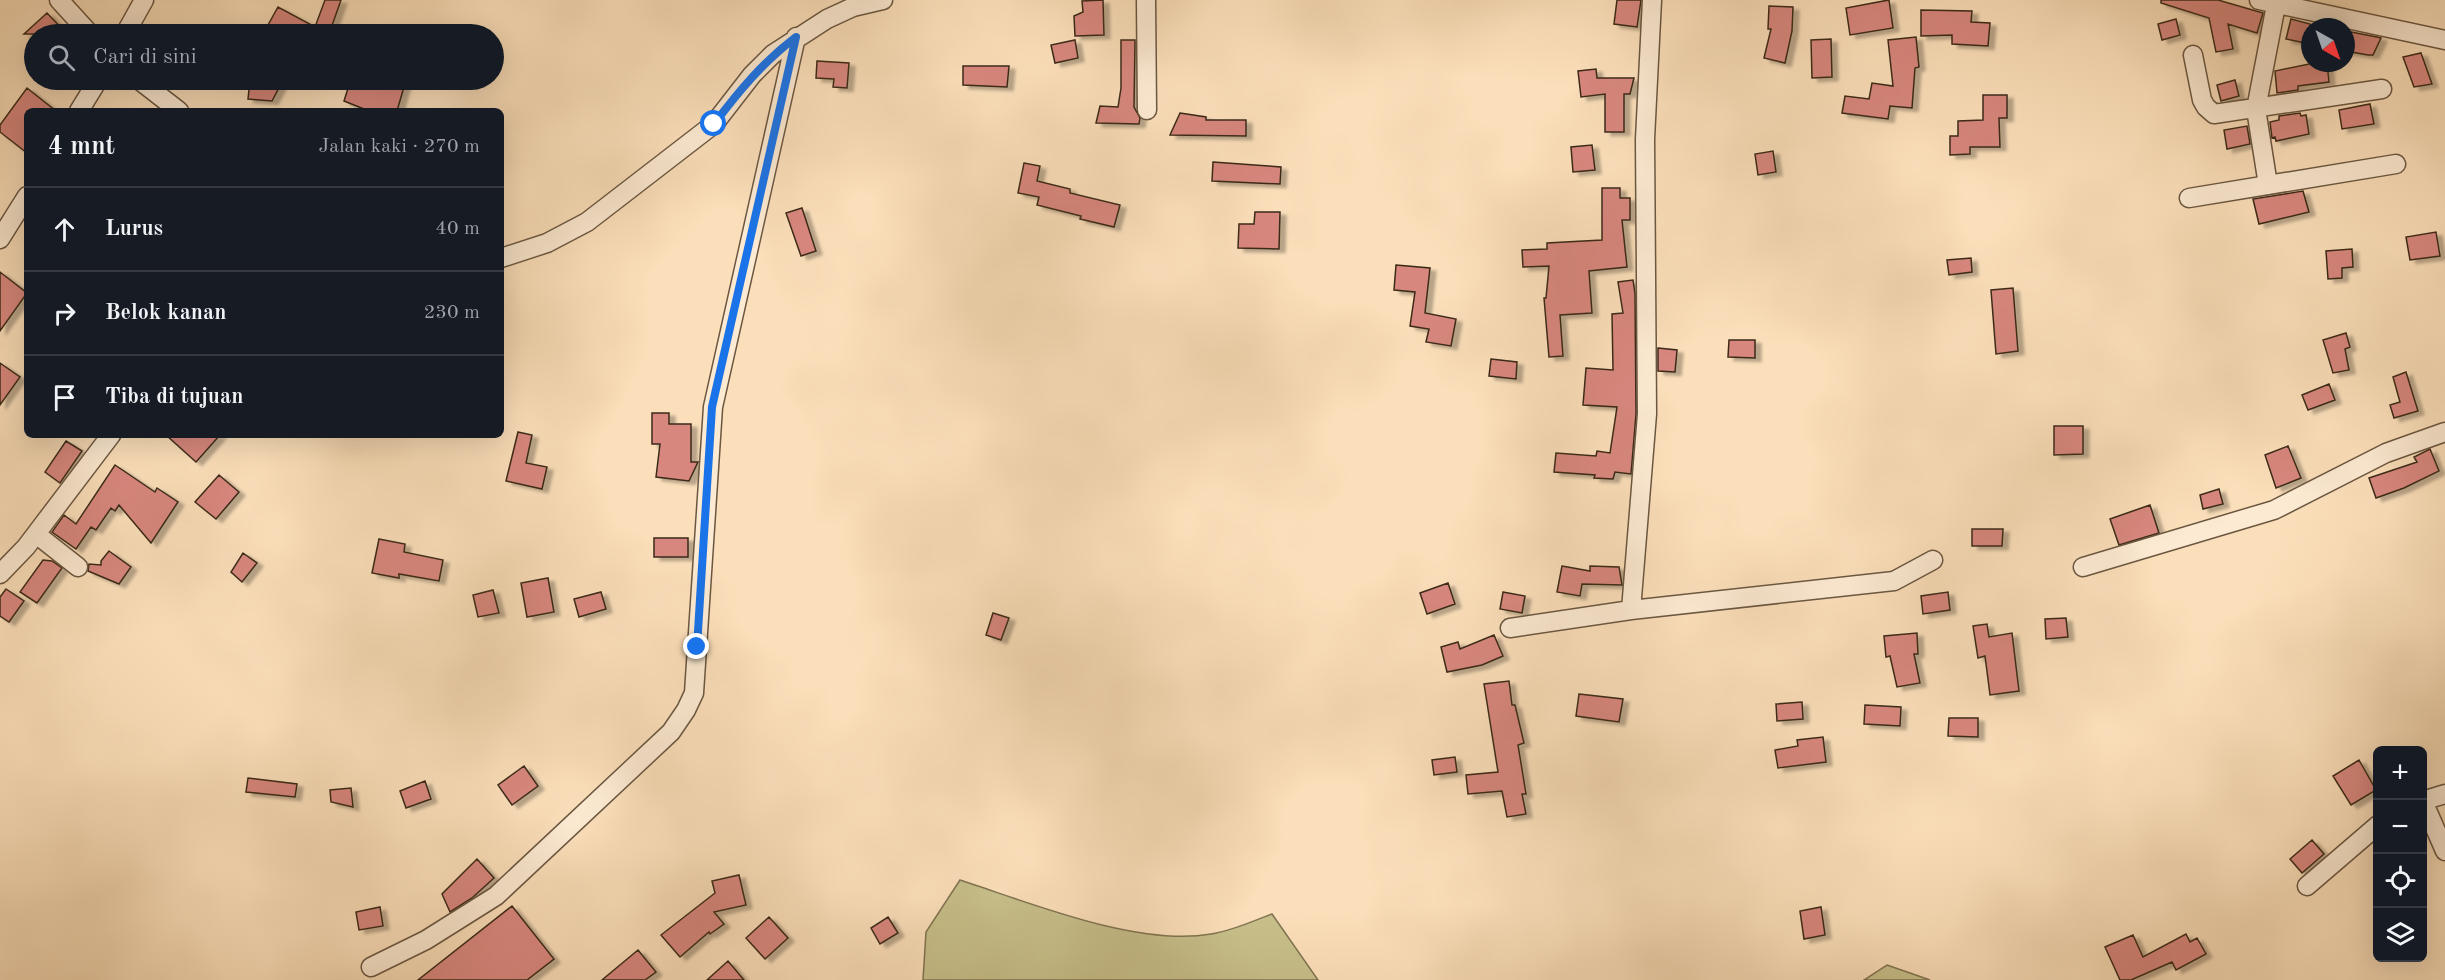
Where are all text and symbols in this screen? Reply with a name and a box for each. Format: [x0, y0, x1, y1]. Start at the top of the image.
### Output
north arrow [2301, 18, 2355, 72]
search box [24, 24, 504, 90]
icon: search [45, 41, 78, 74]
text: Cari di sini [93, 46, 197, 68]
route start [700, 110, 726, 136]
text: 4 mnt [48, 134, 115, 160]
text: Jalan kaki · 270 m [318, 137, 480, 157]
icon: ahead [48, 213, 81, 246]
text: Lurus [105, 218, 163, 240]
text: 40 m [435, 219, 480, 239]
icon: right [48, 297, 81, 330]
text: Belok kanan [105, 302, 227, 324]
text: 230 m [424, 303, 480, 323]
icon: arrive [48, 381, 81, 414]
text: Tiba di tujuan [105, 386, 243, 408]
route end [683, 633, 709, 659]
map controls [2373, 746, 2427, 962]
button: + [2373, 746, 2427, 800]
button: − [2373, 800, 2427, 854]
button: locate [2373, 854, 2427, 908]
button: layers [2373, 908, 2427, 962]

